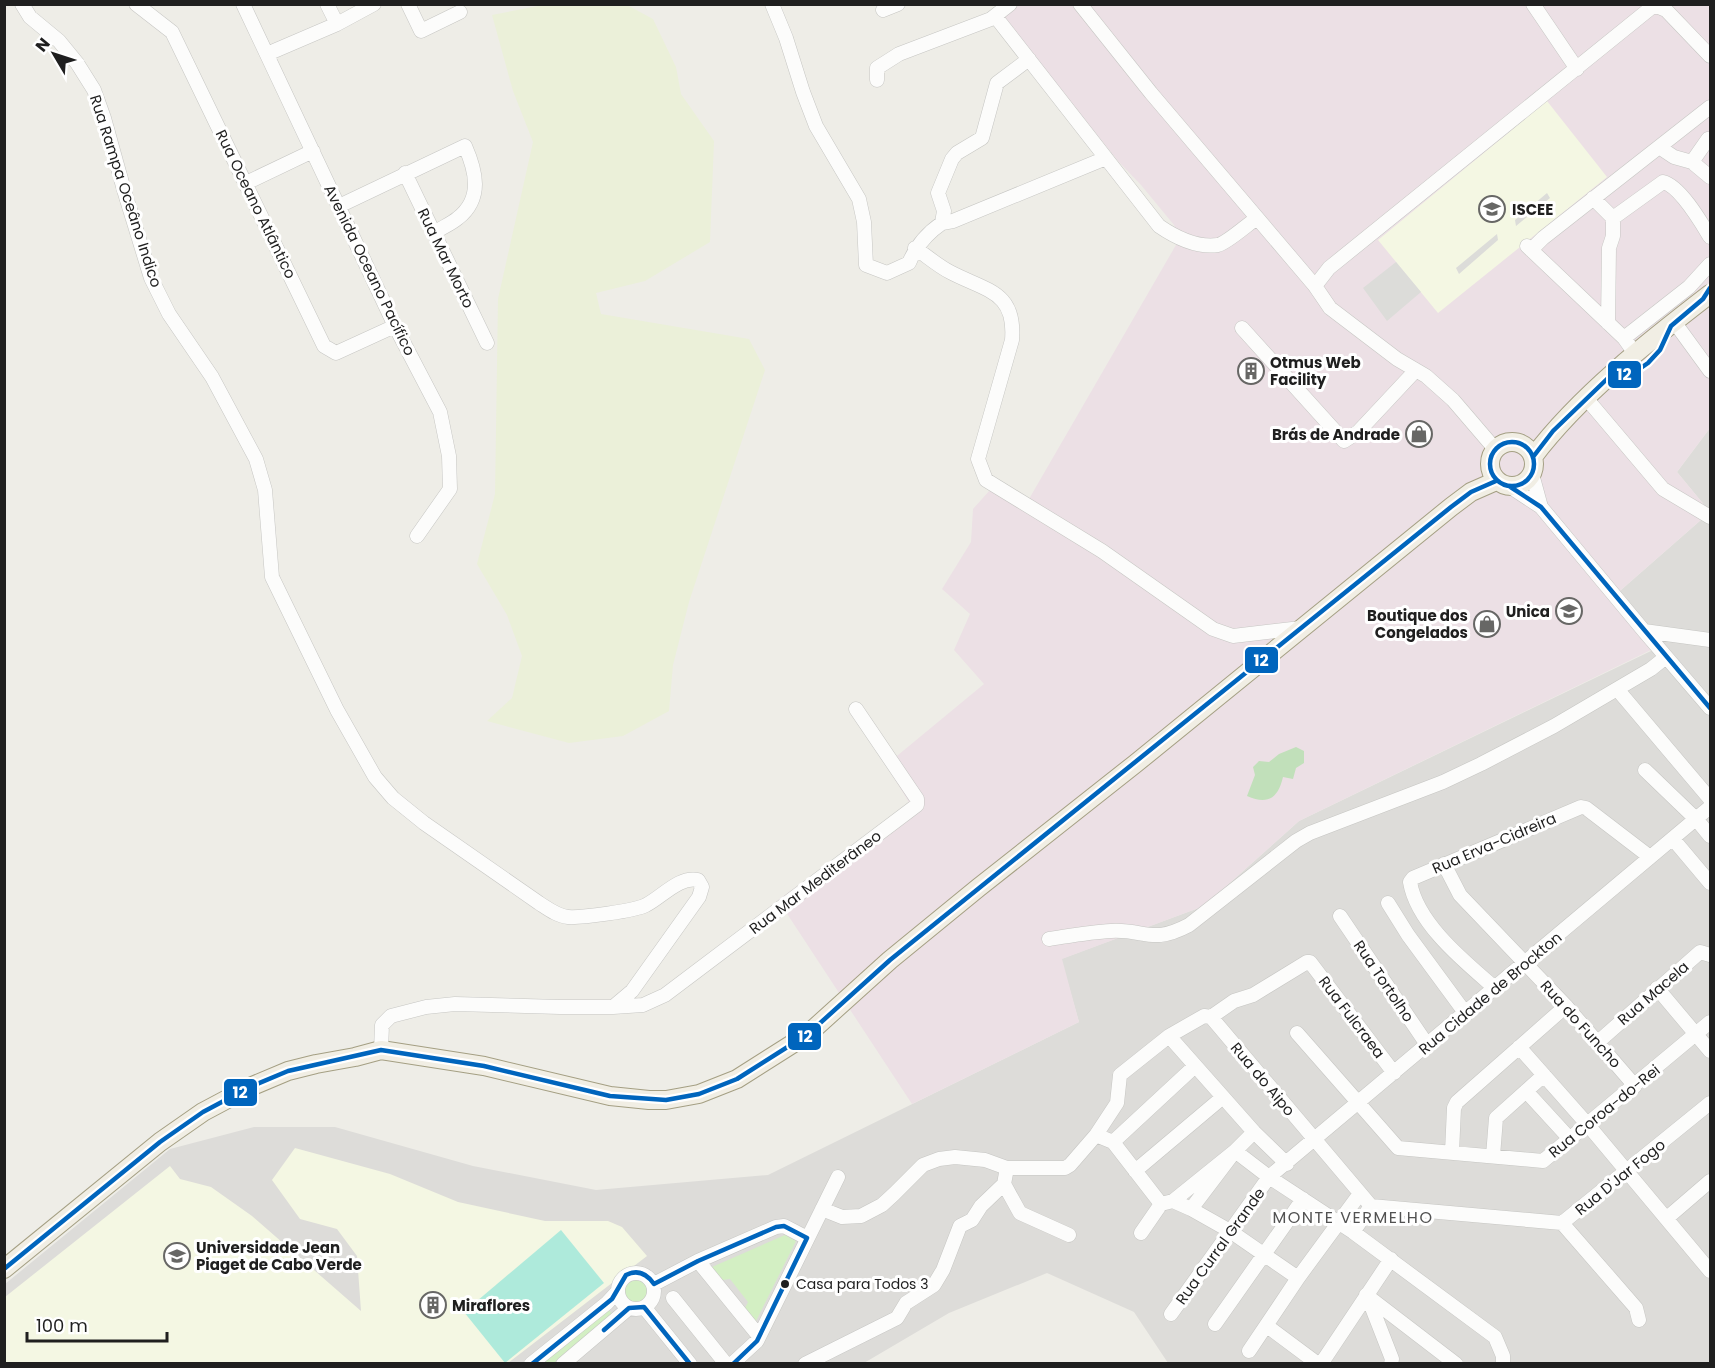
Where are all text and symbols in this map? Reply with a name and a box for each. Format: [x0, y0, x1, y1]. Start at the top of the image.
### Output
north arrow [24, 24, 84, 84]
text: N [30, 33, 55, 57]
street label: Rua Rampa Oceâno Indico [85, 92, 167, 290]
street label: Rua Oceano Atlântico [211, 126, 301, 282]
street label: Avenida Oceano Pacífico [319, 181, 421, 359]
school or university icon: ISCEE [1477, 194, 1507, 224]
place label: ISCEE [1512, 199, 1553, 220]
street label: Rua Mar Morto [413, 205, 479, 311]
place label: Otmus Web Facility [1270, 352, 1361, 390]
building icon: Otmus Web Facility [1236, 356, 1266, 386]
line badge: 12 [1607, 360, 1642, 389]
text: 12 [1616, 363, 1632, 386]
shop icon: Brás de Andrade [1404, 419, 1434, 449]
place label: Brás de Andrade [1272, 424, 1400, 445]
school or university icon: Unica [1554, 596, 1584, 626]
place label: Unica [1506, 601, 1550, 622]
place label: Boutique dos Congelados [1367, 605, 1468, 643]
shop icon: Boutique dos Congelados [1472, 609, 1502, 639]
line badge: 12 [1244, 646, 1279, 674]
text: 12 [1253, 649, 1269, 672]
street label: Rua Erva-Cidreira [1429, 807, 1559, 879]
street label: Rua Mar Mediterâneo [745, 825, 885, 939]
street label: Rua Cidade de Brockton [1414, 927, 1566, 1059]
street label: Rua Tortolho [1349, 936, 1419, 1026]
street label: Rua Macela [1613, 956, 1693, 1030]
street label: Rua Fulcraea [1314, 972, 1390, 1062]
street label: Rua do Funcho [1536, 975, 1626, 1073]
line badge: 12 [787, 1022, 822, 1051]
text: 12 [797, 1025, 813, 1048]
street label: Rua do Aipo [1226, 1038, 1300, 1120]
street label: Rua Coroa-do-Rei [1544, 1059, 1664, 1163]
line badge: 12 [223, 1078, 258, 1107]
text: 12 [232, 1081, 248, 1104]
street label: Rua D'Jar Fogo [1570, 1134, 1670, 1220]
street label: Rua Curral Grande [1170, 1183, 1270, 1309]
district label: MONTE VERMELHO [1272, 1206, 1434, 1229]
place label: Universidade Jean Piaget de Cabo Verde [196, 1237, 362, 1275]
school or university icon: Universidade Jean Piaget de Cabo Verde [162, 1241, 192, 1271]
place label: Casa para Todos 3 [796, 1274, 928, 1294]
marker: Casa para Todos 3 [779, 1278, 791, 1290]
building icon: Miraflores [418, 1290, 448, 1320]
place label: Miraflores [452, 1295, 530, 1316]
scale bar [27, 1305, 166, 1343]
text: 100 m [36, 1313, 88, 1338]

